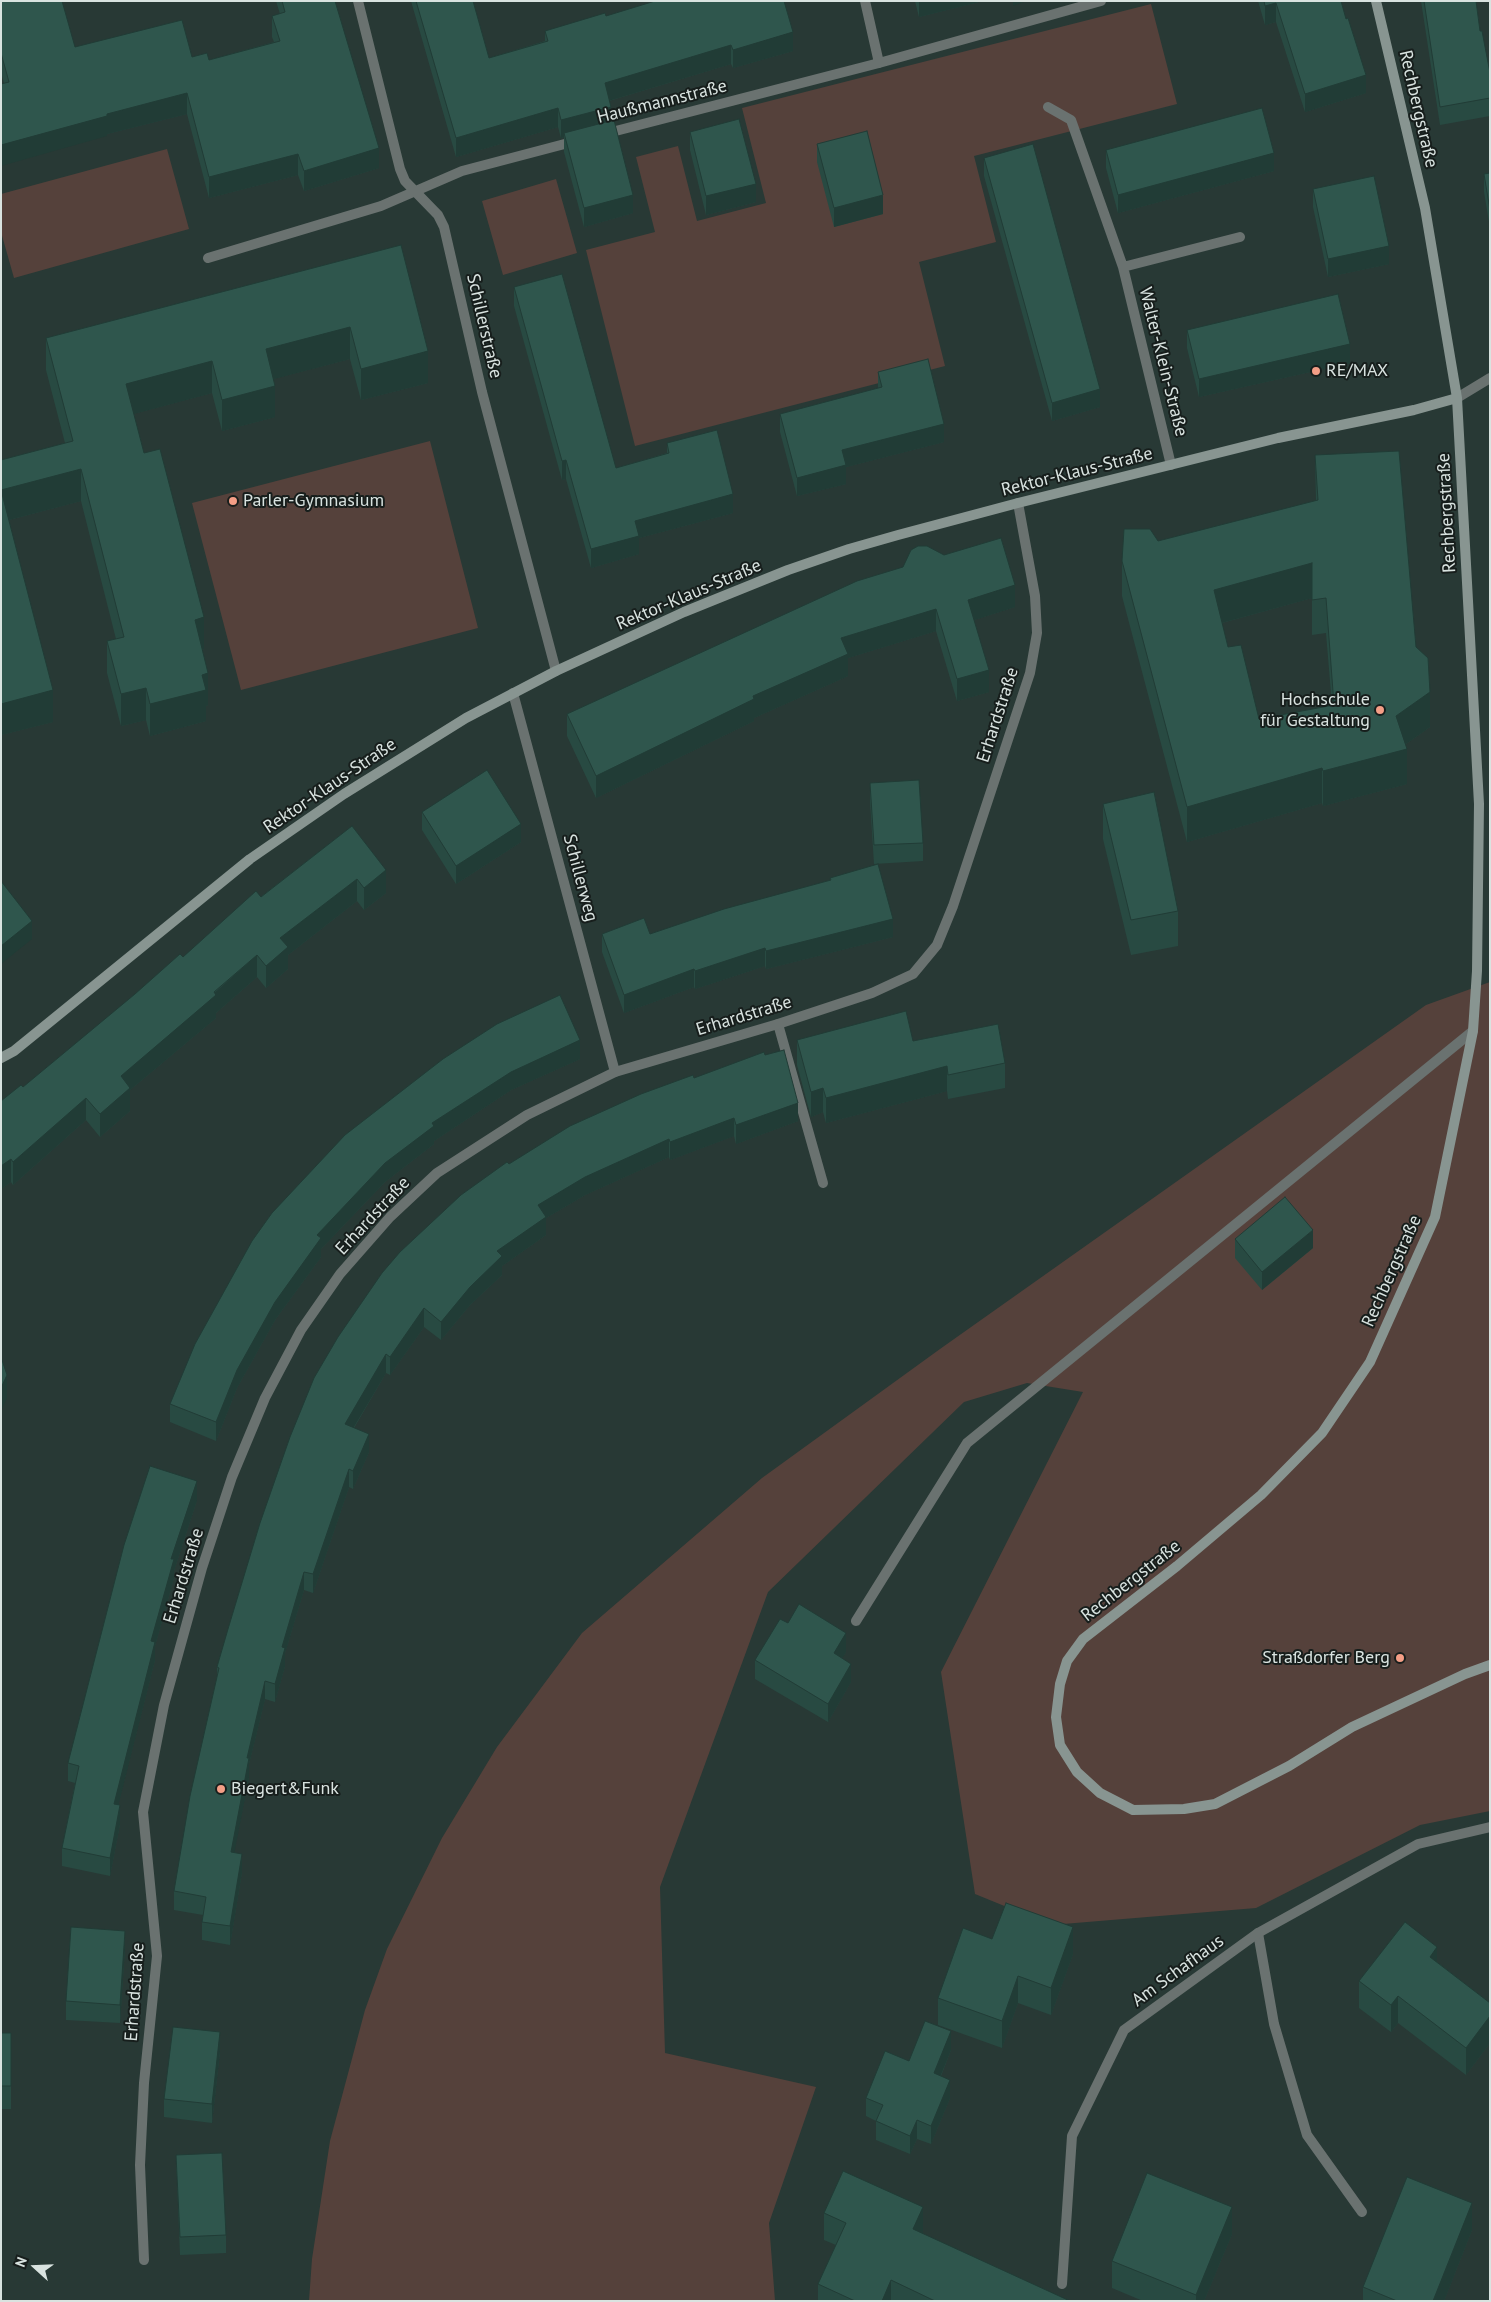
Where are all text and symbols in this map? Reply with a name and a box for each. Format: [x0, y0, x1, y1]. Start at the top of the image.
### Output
street label: Rechbergstraße [1394, 48, 1442, 170]
street label: Haußmannstraße [595, 75, 729, 129]
street label: Schillerstraße [461, 272, 507, 380]
street label: Walter-Klein-Straße [1134, 285, 1192, 439]
place label: RE/MAX [1326, 360, 1388, 382]
marker: RE/MAX [1310, 365, 1322, 377]
street label: Rektor-Klaus-Straße [999, 443, 1155, 501]
street label: Rechbergstraße [1433, 453, 1461, 573]
place label: Parler-Gymnasium [243, 490, 384, 512]
marker: Parler-Gymnasium [227, 495, 239, 507]
street label: Rektor-Klaus-Straße [613, 555, 765, 635]
street label: Erhardstraße [972, 665, 1024, 765]
place label: Hochschule für Gestaltung [1260, 689, 1370, 732]
marker: Hochschule für Gestaltung [1374, 704, 1386, 716]
street label: Rektor-Klaus-Straße [260, 734, 400, 838]
street label: Schillerweg [558, 832, 602, 924]
street label: Erhardstraße [694, 991, 794, 1041]
street label: Erhardstraße [331, 1172, 415, 1260]
street label: Rechbergstraße [1358, 1212, 1426, 1330]
street label: Erhardstraße [159, 1526, 209, 1626]
street label: Rechbergstraße [1077, 1536, 1185, 1626]
place label: Straßdorfer Berg [1262, 1647, 1390, 1669]
marker: Straßdorfer Berg [1394, 1652, 1406, 1664]
place label: Biegert&Funk [231, 1778, 339, 1800]
marker: Biegert&Funk [215, 1783, 227, 1795]
street label: Am Schafhaus [1128, 1930, 1228, 2012]
street label: Erhardstraße [121, 1942, 149, 2042]
north arrow [10, 2242, 60, 2292]
text: N [11, 2254, 31, 2269]

